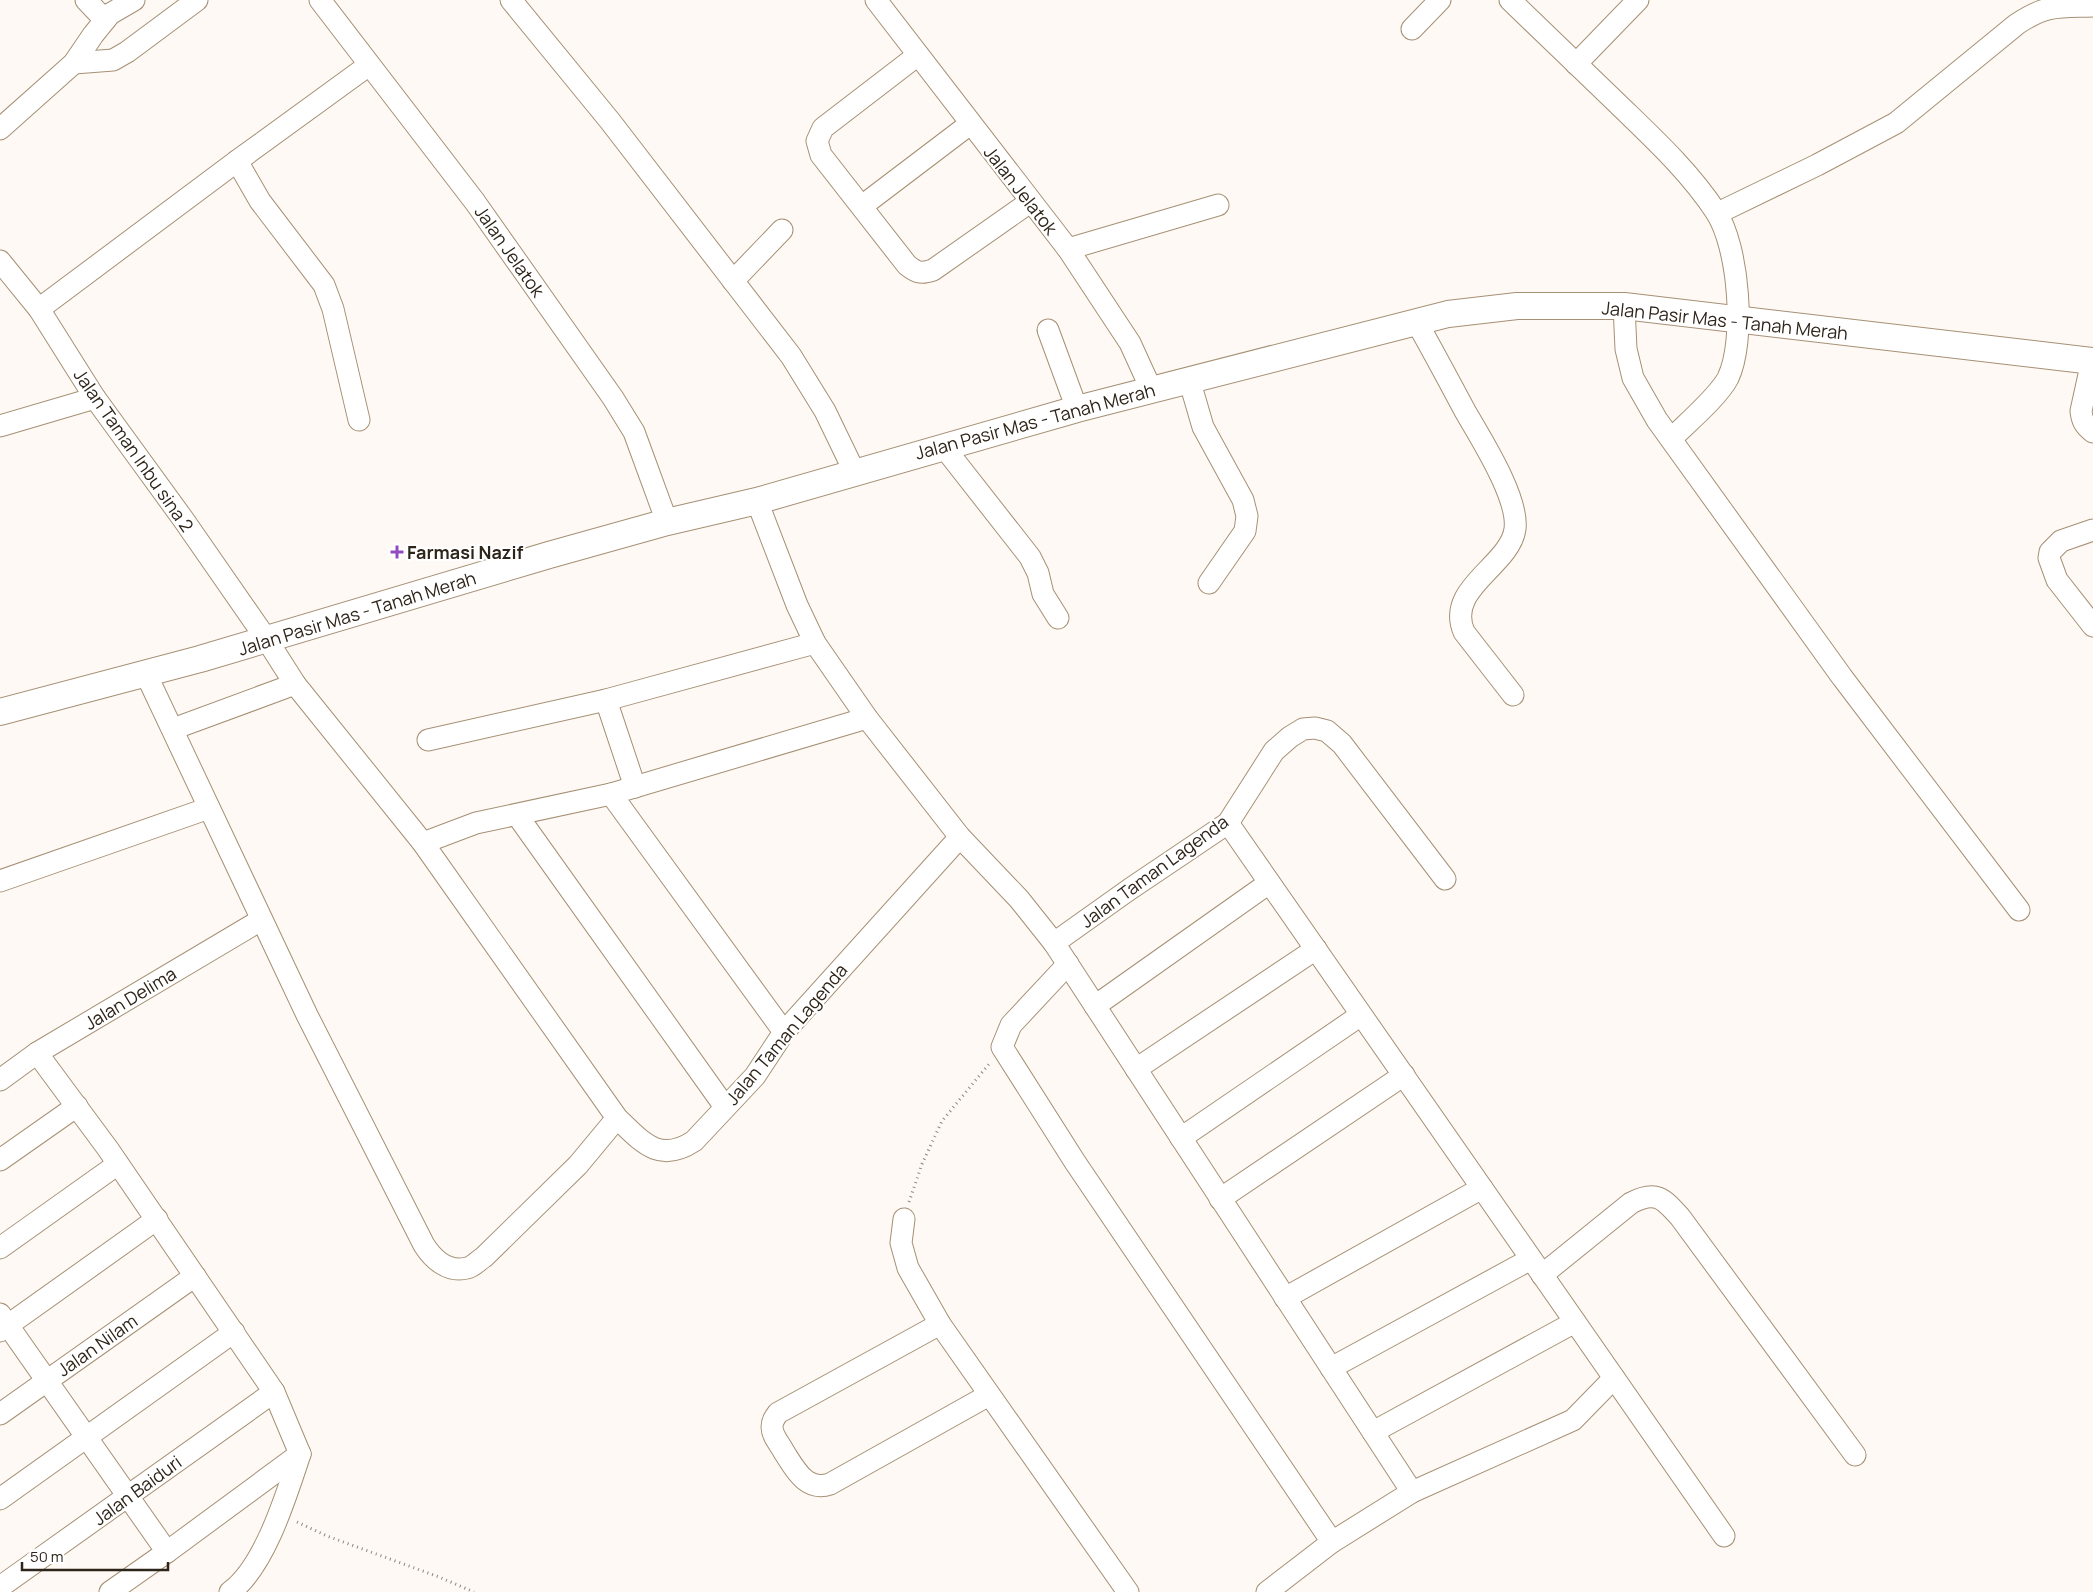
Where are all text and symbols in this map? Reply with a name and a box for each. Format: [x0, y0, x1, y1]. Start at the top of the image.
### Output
street label: Jalan Jelatok [979, 141, 1064, 240]
street label: Jalan Jelatok [470, 201, 551, 302]
street label: Jalan Pasir Mas - Tanah Merah [1601, 295, 1849, 345]
street label: Jalan Taman Inbu sina 2 [69, 364, 199, 536]
street label: Jalan Pasir Mas - Tanah Merah [912, 377, 1158, 465]
place label: Farmasi Nazif [407, 540, 524, 564]
marker: Farmasi Nazif [391, 546, 403, 558]
street label: Jalan Pasir Mas - Tanah Merah [235, 565, 479, 661]
street label: Jalan Taman Lagenda [1075, 809, 1233, 933]
street label: Jalan Taman Lagenda [720, 958, 852, 1110]
street label: Jalan Delima [80, 961, 180, 1035]
street label: Jalan Nilam [52, 1309, 142, 1381]
street label: Jalan Baiduri [88, 1450, 186, 1530]
scale bar [22, 1540, 169, 1572]
text: 50 m [30, 1546, 64, 1567]

